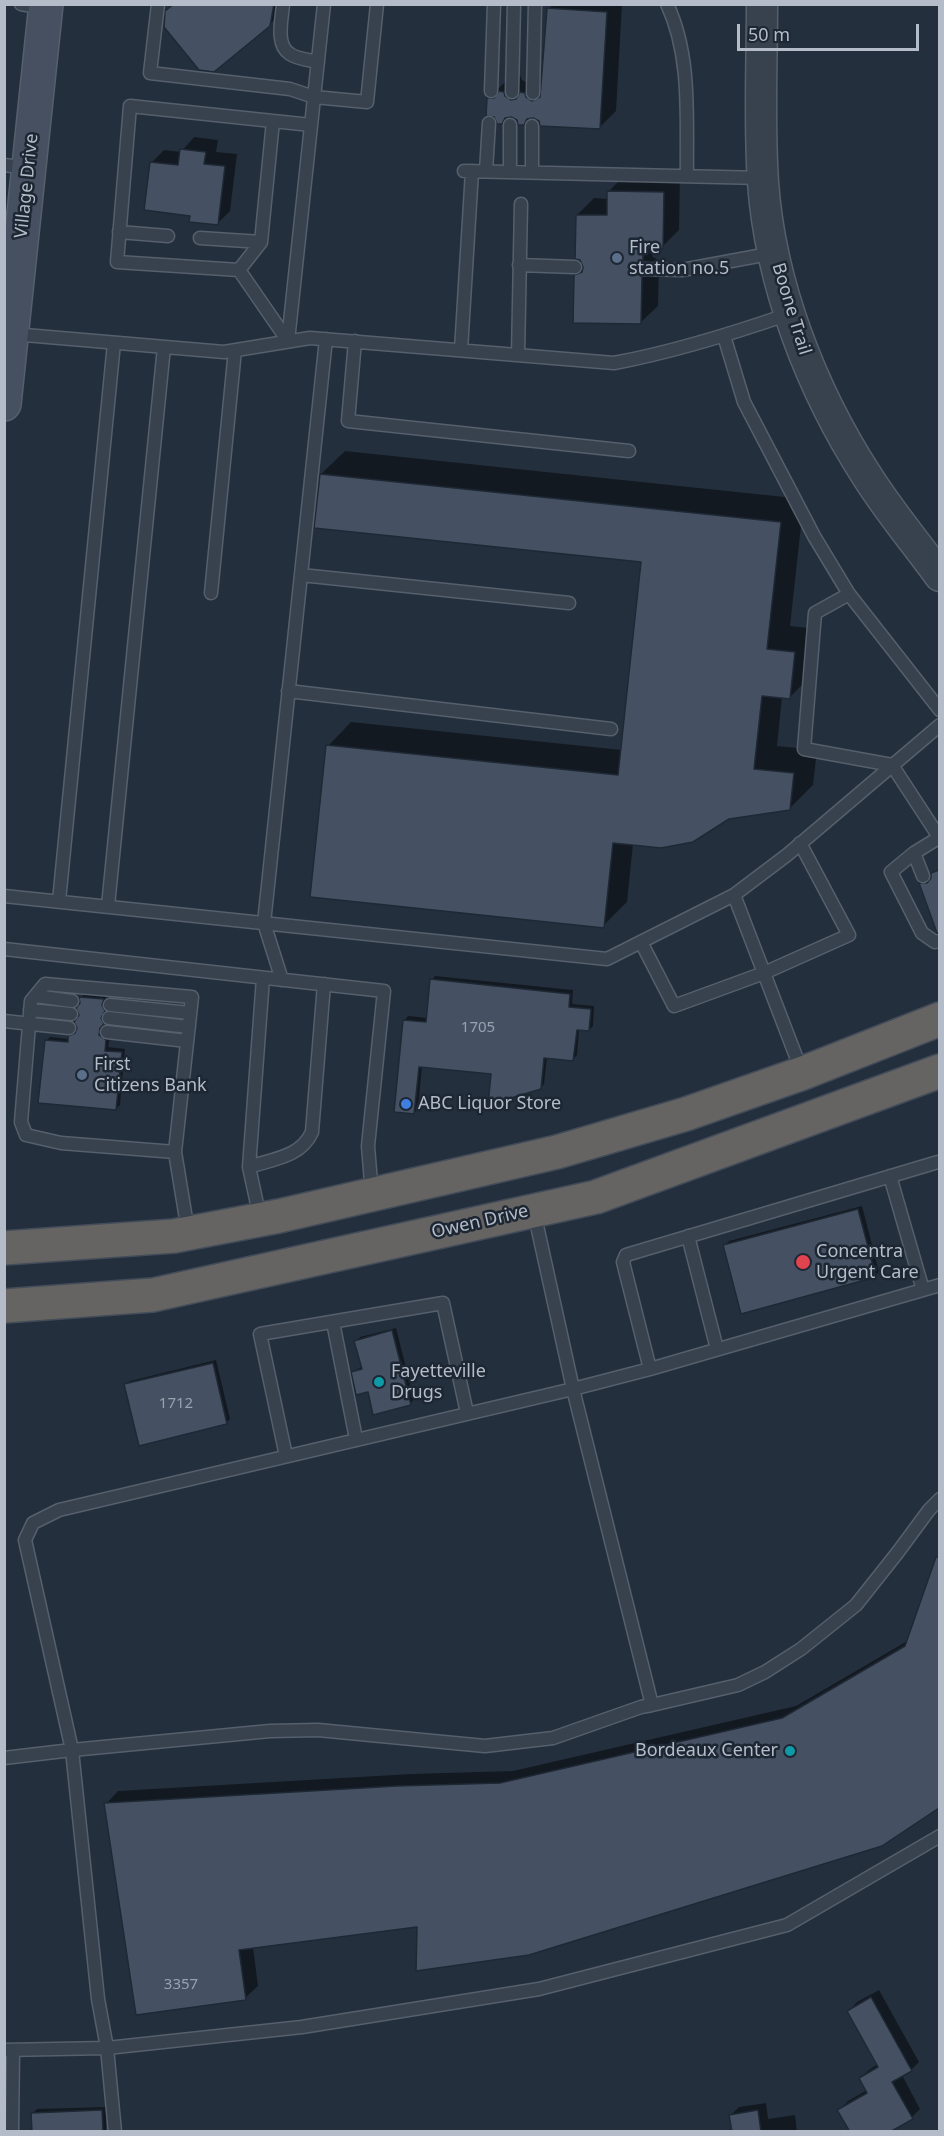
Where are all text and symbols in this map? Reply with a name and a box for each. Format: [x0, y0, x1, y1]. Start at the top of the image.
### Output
scale bar [740, 12, 922, 50]
text: 50 m [748, 22, 790, 46]
street label: Village Drive [11, 133, 43, 239]
place label: Fire station no.5 [629, 237, 729, 280]
marker: Fire station no.5 [610, 251, 624, 265]
street label: Boone Trail [767, 260, 815, 358]
house number: 1705 [461, 1019, 495, 1037]
place label: First Citizens Bank [94, 1054, 207, 1096]
marker: First Citizens Bank [75, 1068, 89, 1082]
place label: ABC Liquor Store [418, 1093, 561, 1115]
marker: ABC Liquor Store [399, 1097, 413, 1111]
street label: Owen Drive [429, 1200, 531, 1244]
place label: Concentra Urgent Care [816, 1241, 919, 1284]
marker: Concentra Urgent Care [794, 1253, 812, 1271]
place label: Fayetteville Drugs [391, 1361, 486, 1404]
marker: Fayetteville Drugs [372, 1375, 386, 1389]
house number: 1712 [159, 1395, 193, 1413]
place label: Bordeaux Center [635, 1740, 778, 1762]
marker: Bordeaux Center [783, 1744, 797, 1758]
house number: 3357 [164, 1976, 198, 1994]

